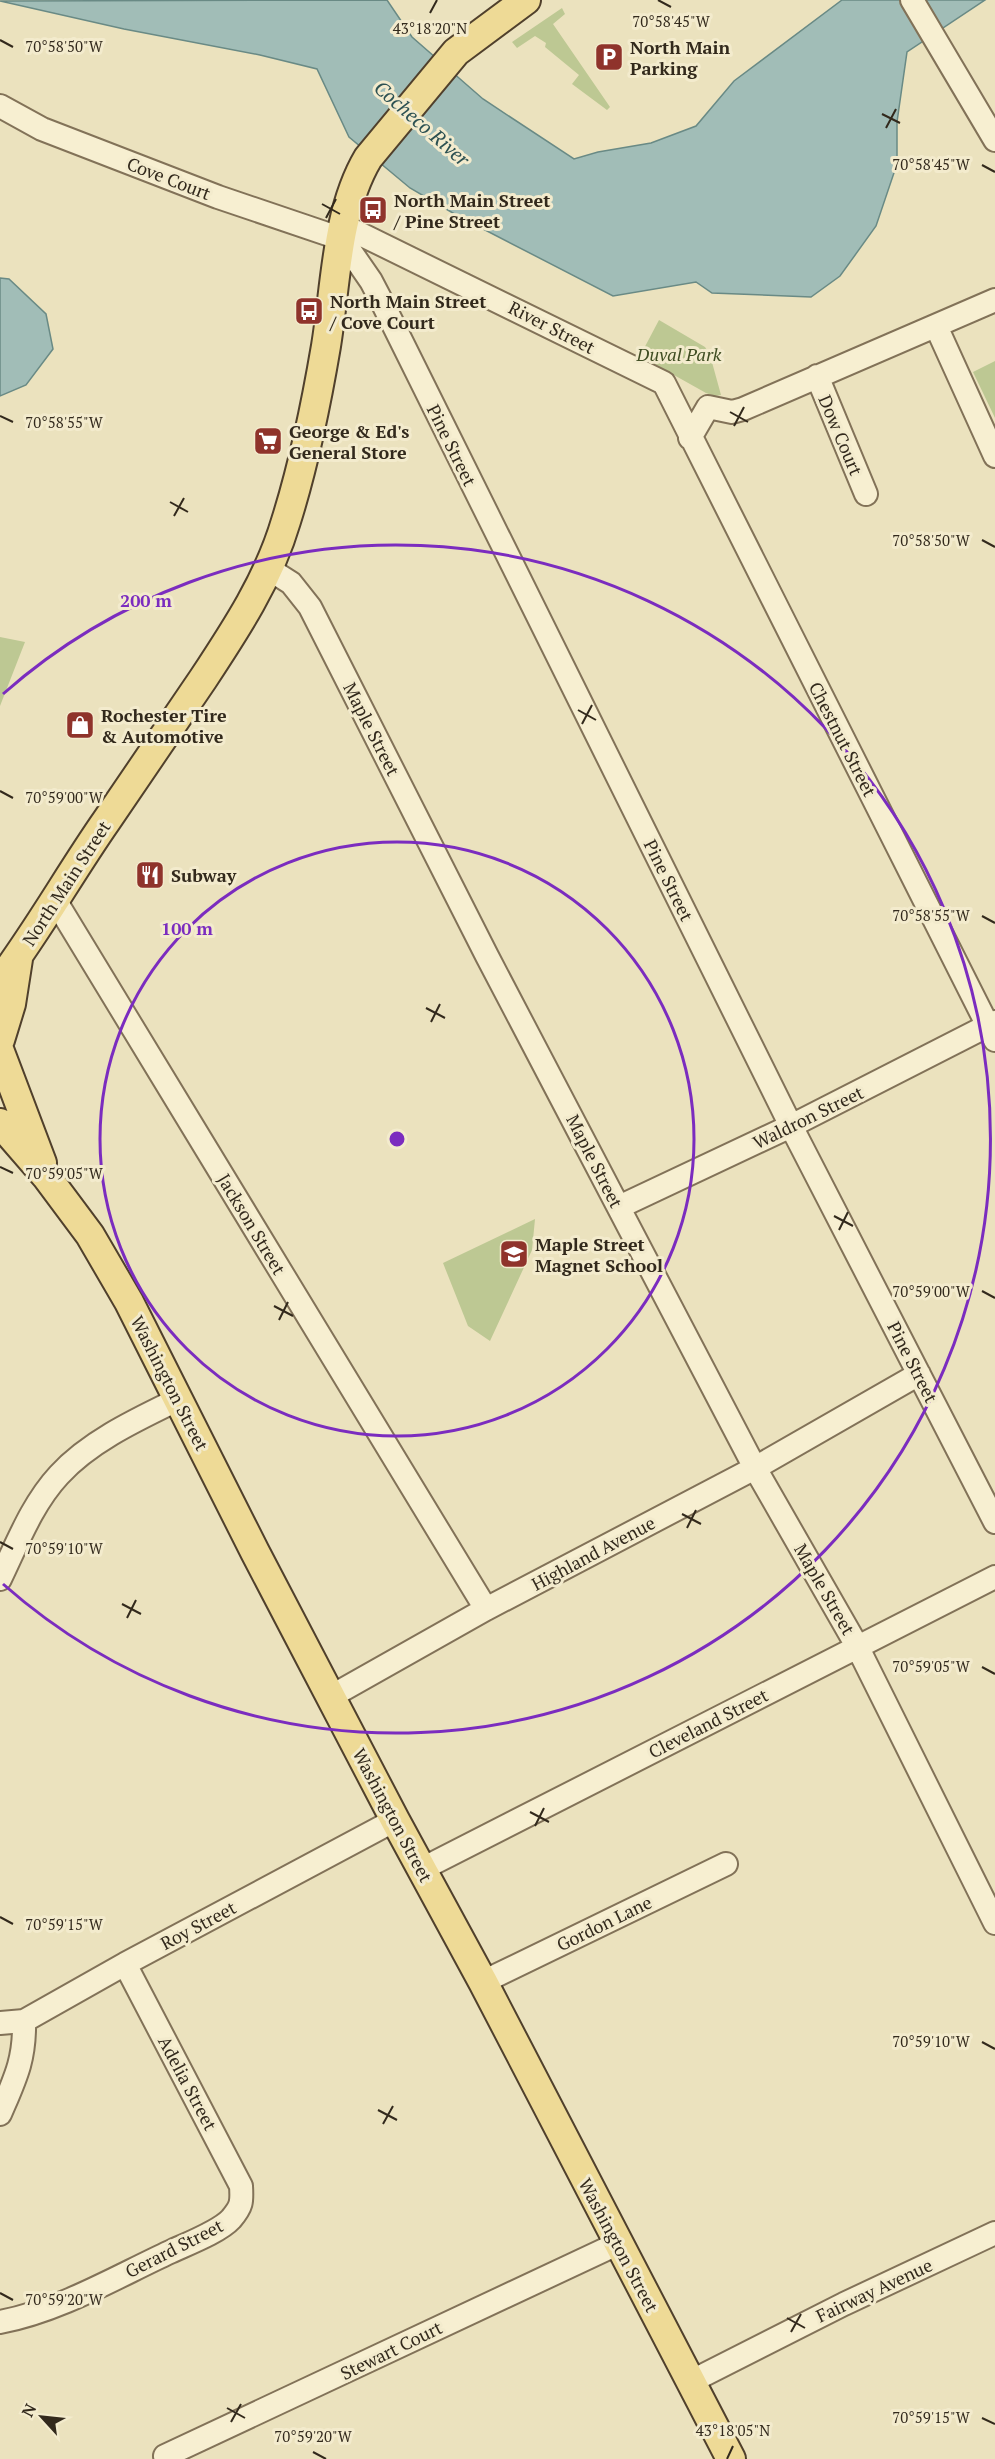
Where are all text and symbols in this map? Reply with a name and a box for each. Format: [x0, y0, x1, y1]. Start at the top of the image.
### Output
text: 70°58'45"W [632, 11, 711, 31]
text: 43°18'20"N [393, 18, 467, 38]
place label: North Main Parking [630, 35, 730, 80]
text: 70°58'50"W [25, 36, 104, 56]
parking icon: North Main Parking [593, 41, 625, 73]
water label: Cocheco River [369, 74, 476, 173]
street label: Cove Court [124, 151, 215, 205]
text: 70°58'45"W [892, 154, 971, 174]
place label: North Main Street / Pine Street [393, 188, 550, 233]
bus stop icon: North Main Street / Pine Street [357, 194, 389, 226]
place label: North Main Street / Cove Court [329, 289, 486, 334]
bus stop icon: North Main Street / Cove Court [293, 295, 325, 327]
street label: River Street [505, 295, 600, 359]
park label: Duval Park [635, 342, 722, 366]
street label: Dow Court [813, 391, 869, 479]
street label: Pine Street [422, 400, 482, 490]
text: 70°58'55"W [25, 412, 104, 432]
place label: George & Ed's General Store [289, 419, 409, 464]
supermarket icon: George & Ed's General Store [252, 425, 284, 457]
text: 70°58'50"W [892, 530, 971, 550]
text: 200 m [120, 588, 172, 612]
street label: Maple Street [338, 678, 406, 780]
street label: Chestnut Street [804, 678, 882, 801]
place label: Rochester Tire & Automotive [101, 703, 227, 748]
shop icon: Rochester Tire & Automotive [64, 709, 96, 741]
text: 70°59'00"W [25, 787, 104, 807]
street label: North Main Street [16, 815, 116, 950]
street label: Pine Street [639, 835, 699, 925]
restaurant icon: Subway [134, 859, 166, 891]
place label: Subway [171, 863, 237, 887]
text: 70°58'55"W [892, 905, 971, 925]
text: 100 m [161, 916, 213, 940]
street label: Waldron Street [749, 1080, 868, 1154]
street label: Maple Street [561, 1110, 629, 1212]
centre of rings [387, 1129, 407, 1149]
text: 70°59'05"W [25, 1163, 104, 1183]
street label: Jackson Street [212, 1169, 292, 1279]
place label: Maple Street Magnet School [535, 1232, 663, 1277]
school or university icon: Maple Street Magnet School [498, 1238, 530, 1270]
text: 70°59'00"W [892, 1281, 971, 1301]
street label: Washington Street [126, 1311, 215, 1455]
street label: Pine Street [882, 1317, 944, 1407]
street label: Highland Avenue [527, 1510, 659, 1596]
text: 70°59'10"W [25, 1538, 104, 1558]
street label: Maple Street [789, 1539, 861, 1639]
text: 70°59'05"W [892, 1656, 971, 1676]
street label: Cleveland Street [644, 1682, 772, 1763]
street label: Washington Street [348, 1744, 439, 1886]
street label: Gordon Lane [552, 1890, 656, 1956]
street label: Roy Street [156, 1895, 240, 1955]
text: 70°59'15"W [25, 1914, 104, 1934]
text: 70°59'10"W [892, 2031, 971, 2051]
street label: Adelia Street [153, 2032, 223, 2135]
street label: Washington Street [574, 2174, 665, 2316]
street label: Gerard Street [121, 2213, 227, 2283]
street label: Fairway Avenue [812, 2253, 936, 2327]
text: 70°59'20"W [25, 2289, 104, 2309]
street label: Stewart Court [336, 2315, 446, 2385]
north arrow [12, 2387, 72, 2447]
text: N [16, 2400, 41, 2421]
text: 70°59'15"W [892, 2407, 971, 2427]
text: 43°18'05"N [696, 2420, 770, 2440]
text: 70°59'20"W [274, 2426, 353, 2446]

